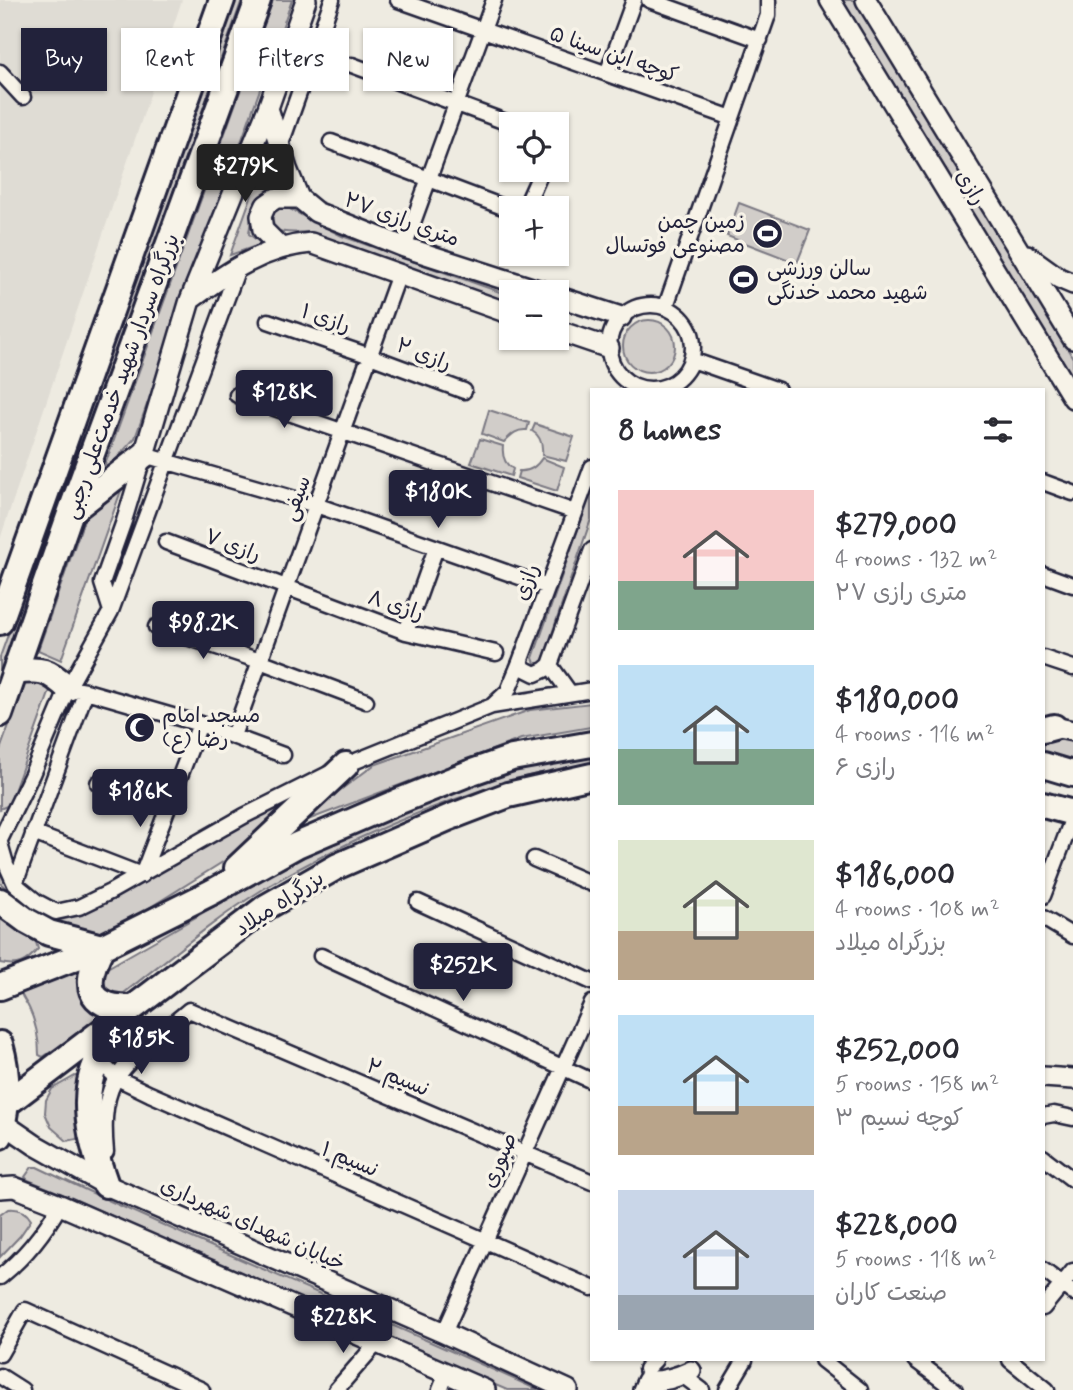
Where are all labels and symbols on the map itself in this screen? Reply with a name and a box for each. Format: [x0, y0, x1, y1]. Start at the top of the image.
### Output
street label: کوچه ابن سینا ۵ [546, 20, 682, 90]
pin: $279K [196, 144, 294, 204]
street label: رازی [948, 164, 992, 211]
street label: ۲۷ متری رازی [340, 186, 463, 254]
place label: زمین چمن مصنوعی فوتسال [605, 208, 745, 260]
sports icon: زمین چمن مصنوعی فوتسال [751, 216, 785, 250]
street label: بزرگراه سردار شهید خدمت‌علی رجبی [57, 230, 187, 523]
place label: سالن ورزشی شهید محمد خدنگی [767, 255, 928, 307]
sports icon: سالن ورزشی شهید محمد خدنگی [727, 263, 761, 297]
street label: رازی ۱ [297, 298, 354, 340]
street label: رازی ۲ [392, 332, 455, 378]
pin: $128K [235, 370, 333, 430]
pin: $180K [389, 470, 487, 530]
street label: سیفی [276, 472, 318, 525]
street label: رازی ۷ [201, 523, 265, 569]
street label: رازی [507, 560, 546, 605]
street label: رازی ۸ [364, 584, 427, 628]
pin: $98.2K [146, 602, 260, 661]
place label: مسجد امام رضا (ع) [162, 702, 260, 754]
mosque icon: مسجد امام رضا (ع) [122, 710, 156, 744]
pin: $186K [91, 770, 189, 829]
street label: بزرگراه میلاد [229, 865, 330, 943]
pin: $252K [414, 944, 512, 1003]
pin: $185K [92, 1016, 190, 1076]
street label: نسیم ۲ [362, 1052, 433, 1105]
street label: صبوری [475, 1128, 524, 1192]
street label: نسیم ۱ [317, 1135, 382, 1185]
street label: خیابان شهدای شهرداری [156, 1172, 349, 1278]
pin: $228K [294, 1296, 392, 1355]

